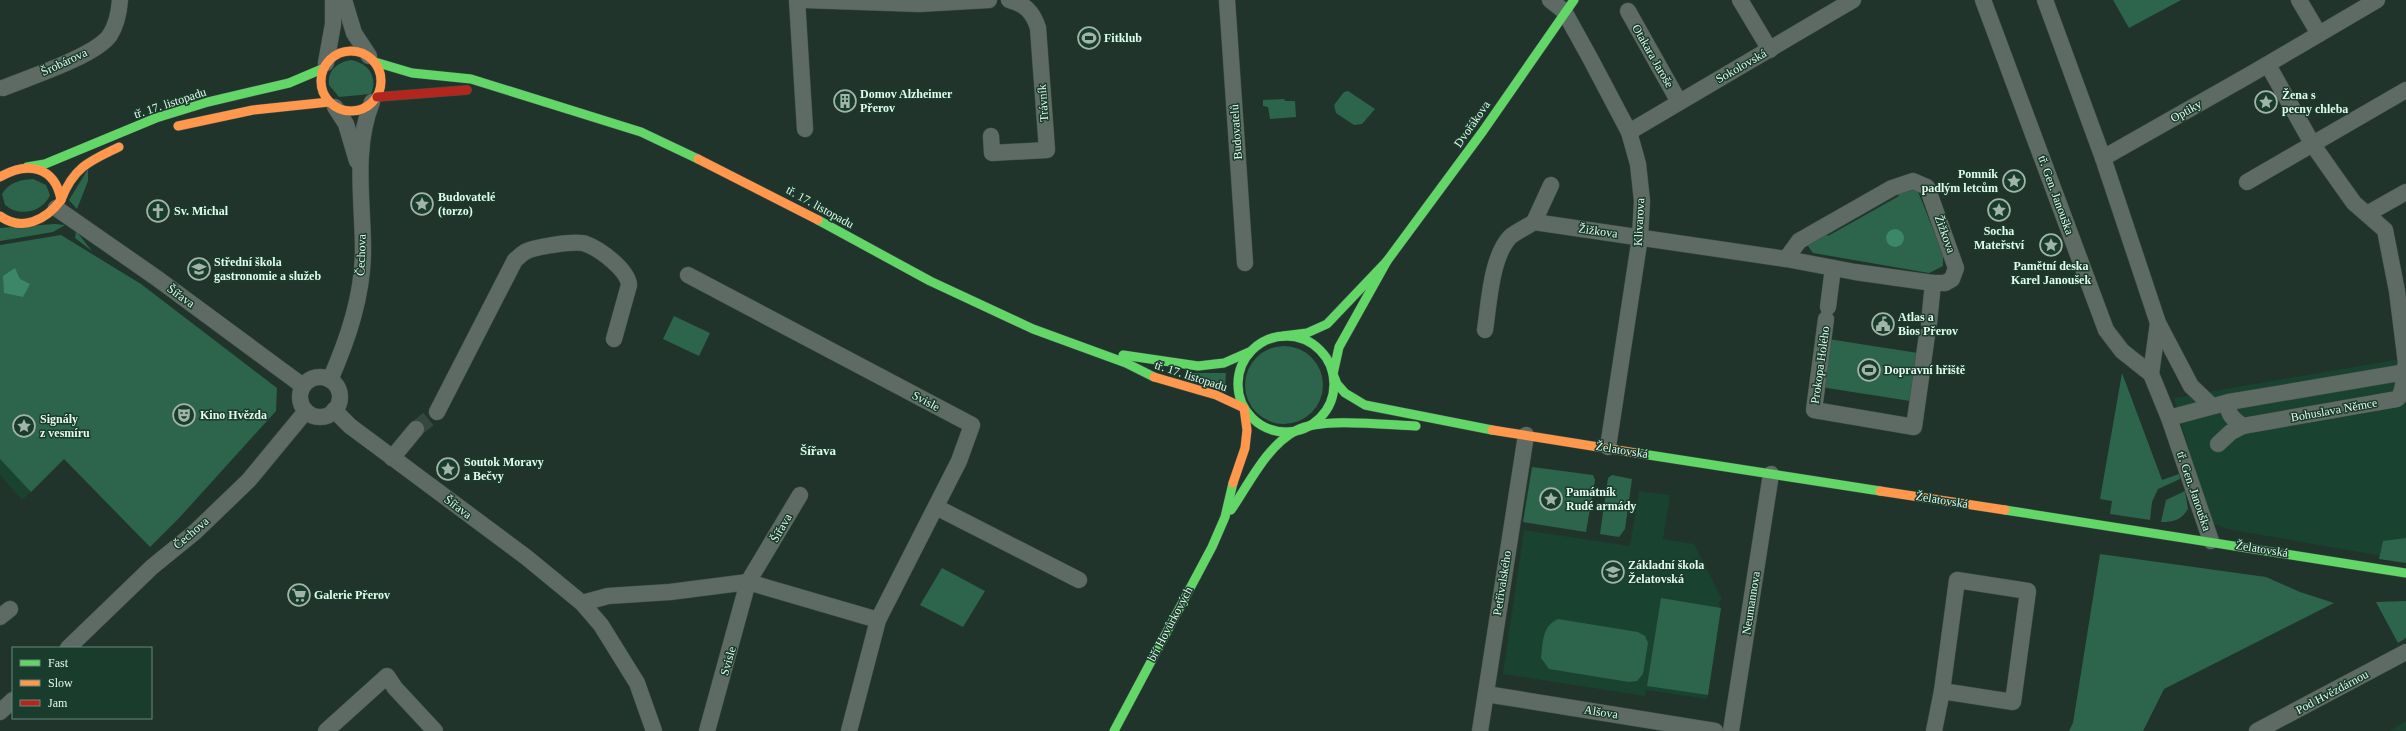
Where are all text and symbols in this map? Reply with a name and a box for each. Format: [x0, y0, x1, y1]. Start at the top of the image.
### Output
street label: Otakara Jaroše [1629, 22, 1677, 90]
sports icon: Fitklub [1076, 25, 1102, 51]
place label: Fitklub [1104, 31, 1142, 45]
street label: Šrobárova [39, 45, 90, 79]
street label: Sokolovská [1713, 46, 1769, 86]
street label: Trávník [1035, 84, 1051, 122]
street label: tř. 17. listopadu [132, 85, 208, 121]
place label: Domov Alzheimer Přerov [860, 87, 953, 115]
building icon: Domov Alzheimer Přerov [832, 88, 858, 114]
place label: Žena s pecny chleba [2282, 88, 2348, 116]
place icon: Žena s pecny chleba [2253, 89, 2279, 115]
street label: Optiky [2168, 97, 2204, 125]
street label: Dvořákova [1451, 98, 1493, 150]
street label: Budovatelů [1227, 104, 1245, 160]
street label: tř. Gen. Janouška [2035, 153, 2077, 237]
place label: Pomník padlým letcům [1922, 167, 1998, 195]
place icon: Pomník padlým letcům [2001, 168, 2027, 194]
street label: tř. 17. listopadu [784, 183, 856, 231]
place label: Budovatelé (torzo) [438, 190, 496, 218]
place icon: Budovatelé (torzo) [409, 191, 435, 217]
street label: Klivarova [1631, 197, 1647, 246]
place icon: Socha Mateřství [1986, 197, 2012, 223]
church icon: Sv. Michal [145, 198, 171, 224]
place label: Sv. Michal [174, 204, 229, 218]
street label: Žižkova [1932, 213, 1959, 255]
street label: Žižkova [1578, 221, 1619, 241]
place label: Socha Mateřství [1974, 224, 2025, 252]
place icon: Pamětní deska Karel Janoušek [2038, 232, 2064, 258]
street label: Čechova [353, 233, 369, 276]
place label: Střední škola gastronomie a služeb [214, 255, 321, 283]
school or university icon: Střední škola gastronomie a služeb [186, 256, 212, 282]
place label: Pamětní deska Karel Janoušek [2011, 259, 2091, 287]
street label: Šířava [164, 281, 198, 311]
place label: Atlas a Bios Přerov [1898, 310, 1958, 338]
public building icon: Atlas a Bios Přerov [1870, 311, 1896, 337]
street label: Prokopa Holého [1808, 325, 1832, 405]
sports icon: Dopravní hřiště [1856, 357, 1882, 383]
street label: tř. 17. listopadu [1153, 358, 1229, 394]
place label: Dopravní hřiště [1884, 363, 1966, 377]
street label: Svisle [910, 388, 942, 414]
street label: Bohuslava Němce [2290, 395, 2378, 425]
theatre icon: Kino Hvězda [171, 402, 197, 428]
place label: Kino Hvězda [200, 408, 267, 422]
place label: Signály z vesmíru [40, 412, 90, 440]
place icon: Signály z vesmíru [11, 413, 37, 439]
street label: Želatovská [1595, 439, 1650, 461]
district label: Šířava [800, 443, 837, 458]
street label: tř. Gen. Janouška [2174, 449, 2214, 533]
place label: Soutok Moravy a Bečvy [464, 455, 544, 483]
place icon: Soutok Moravy a Bečvy [435, 456, 461, 482]
place label: Památník Rudé armády [1566, 485, 1636, 513]
place icon: Památník Rudé armády [1538, 486, 1564, 512]
street label: Želatovská [1915, 489, 1970, 511]
street label: Šířava [442, 492, 475, 522]
street label: Šířava [767, 511, 795, 545]
street label: Čechova [171, 514, 212, 552]
street label: Želatovská [2235, 538, 2290, 560]
street label: Petřivalského [1490, 550, 1514, 616]
place label: Základní škola Želatovská [1628, 558, 1704, 586]
school or university icon: Základní škola Želatovská [1600, 559, 1626, 585]
street label: Neumannova [1739, 570, 1763, 636]
supermarket icon: Galerie Přerov [286, 582, 312, 608]
street label: bří Hovůrkových [1144, 584, 1196, 664]
place label: Galerie Přerov [314, 588, 390, 602]
street label: Svisle [717, 645, 739, 677]
legend [12, 647, 152, 719]
text: Fast [48, 656, 69, 670]
street label: Pod Hvězdárnou [2293, 667, 2371, 717]
text: Slow [48, 676, 73, 690]
text: Jam [48, 696, 68, 710]
street label: Alšova [1583, 702, 1620, 722]

